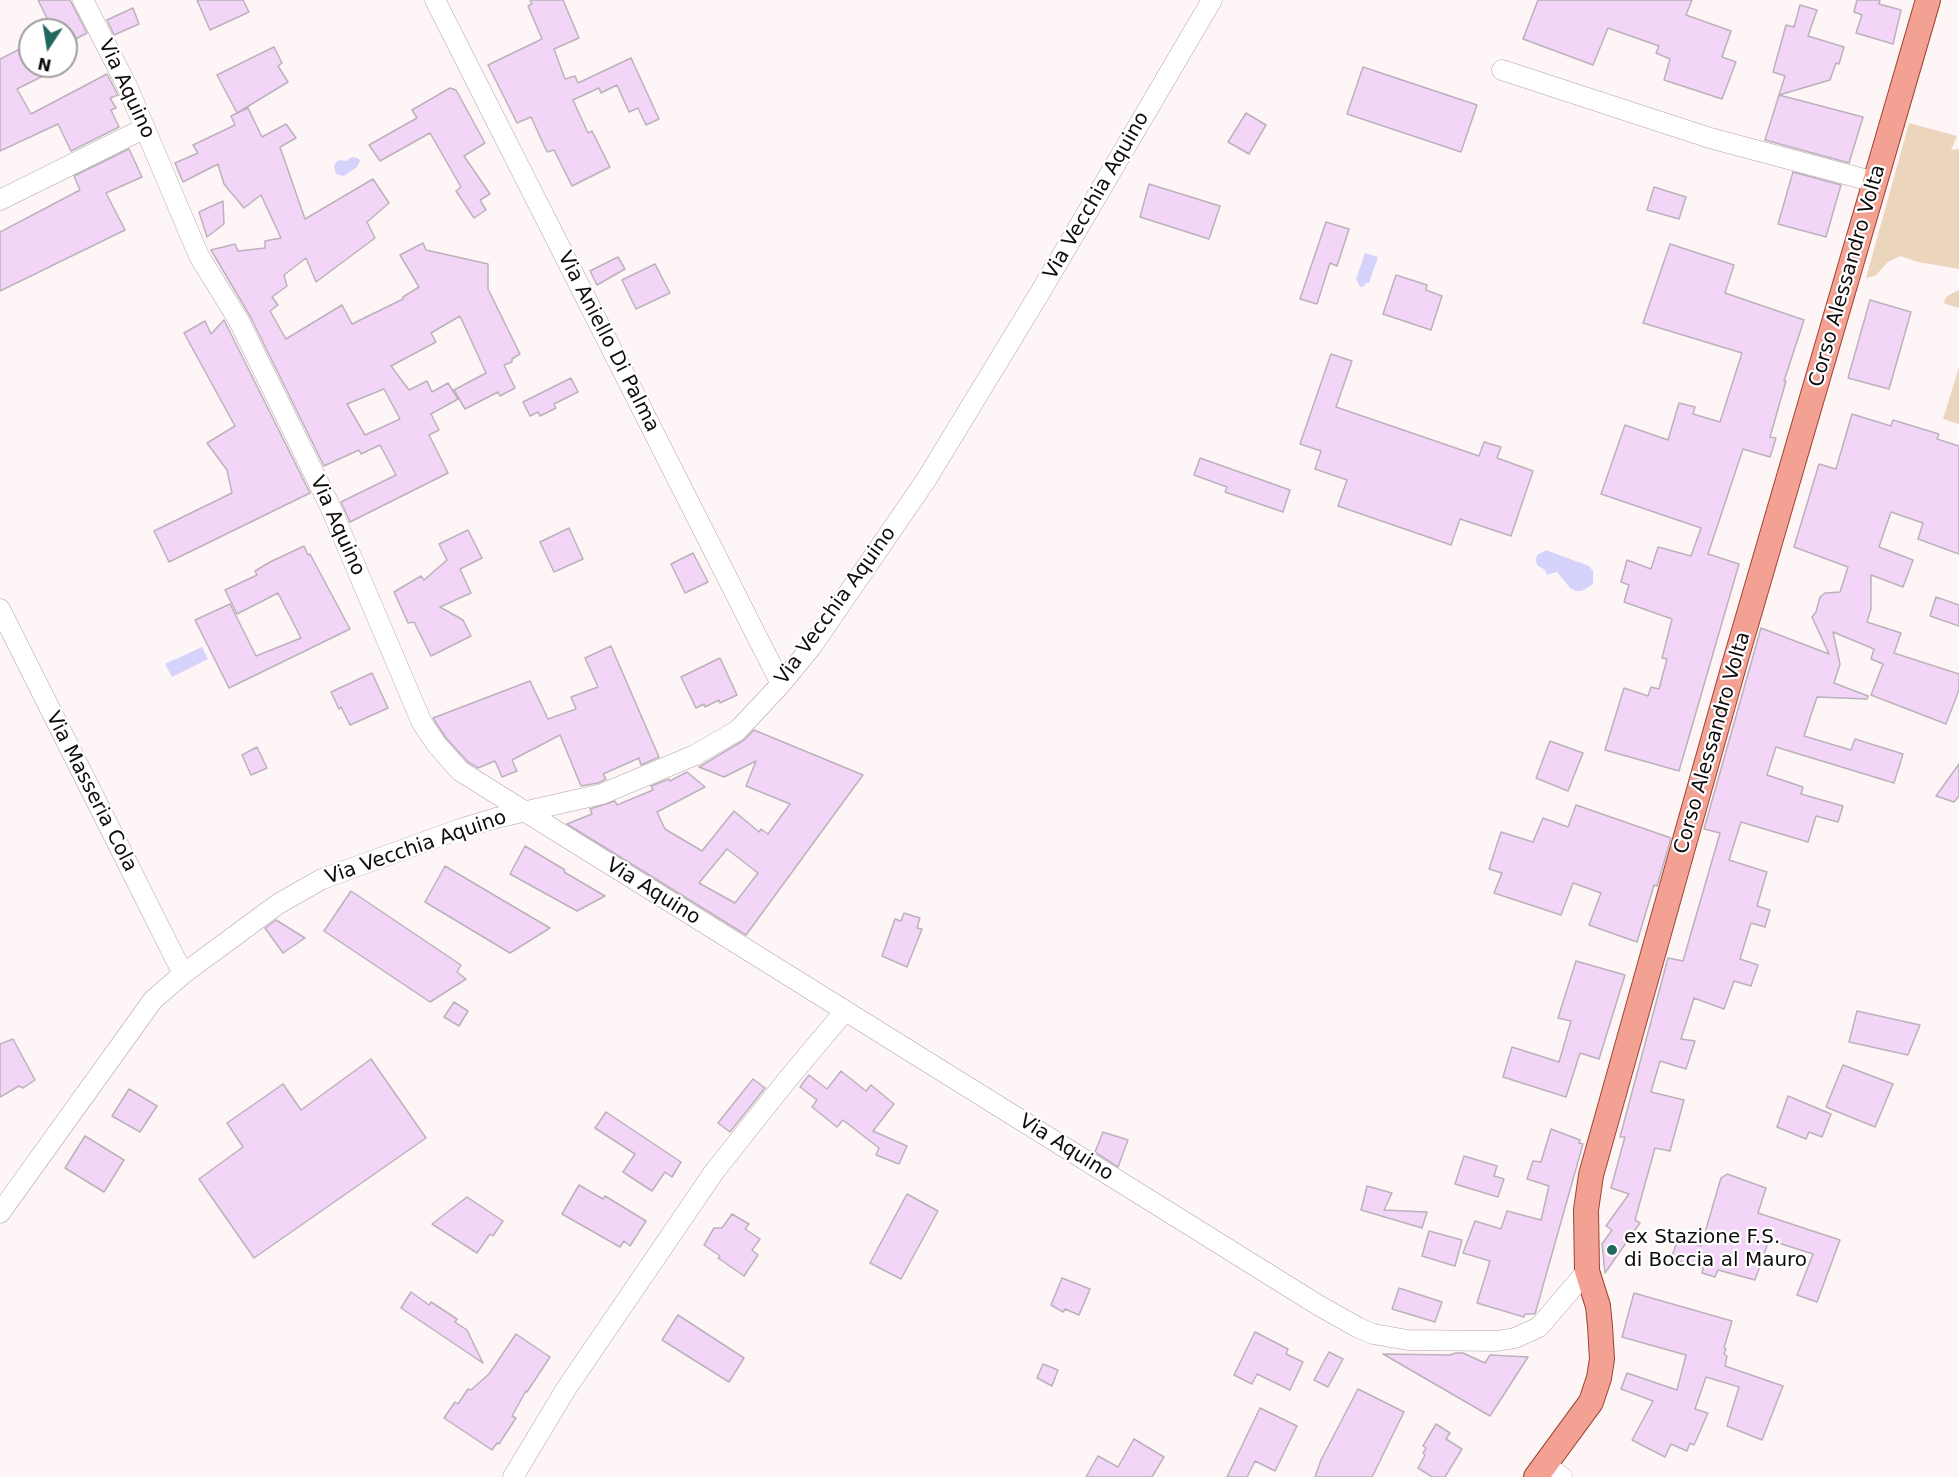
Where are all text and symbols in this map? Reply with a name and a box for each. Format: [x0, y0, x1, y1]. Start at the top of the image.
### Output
north arrow [18, 18, 78, 78]
street label: Via Aquino [93, 36, 159, 142]
text: N [36, 53, 53, 75]
street label: Via Vecchia Aquino [1039, 108, 1155, 284]
street label: Corso Alessandro Volta [1805, 162, 1891, 390]
street label: Via Aniello Di Palma [552, 248, 664, 436]
street label: Via Aquino [304, 472, 370, 580]
street label: Via Vecchia Aquino [770, 522, 902, 690]
street label: Corso Alessandro Volta [1670, 629, 1756, 857]
street label: Via Masseria Cola [40, 708, 142, 876]
street label: Via Vecchia Aquino [322, 806, 510, 890]
street label: Via Aquino [601, 854, 705, 930]
street label: Via Aquino [1014, 1110, 1118, 1186]
place label: ex Stazione F.S. di Boccia al Mauro [1624, 1226, 1807, 1273]
marker: ex Stazione F.S. di Boccia al Mauro [1605, 1243, 1619, 1257]

